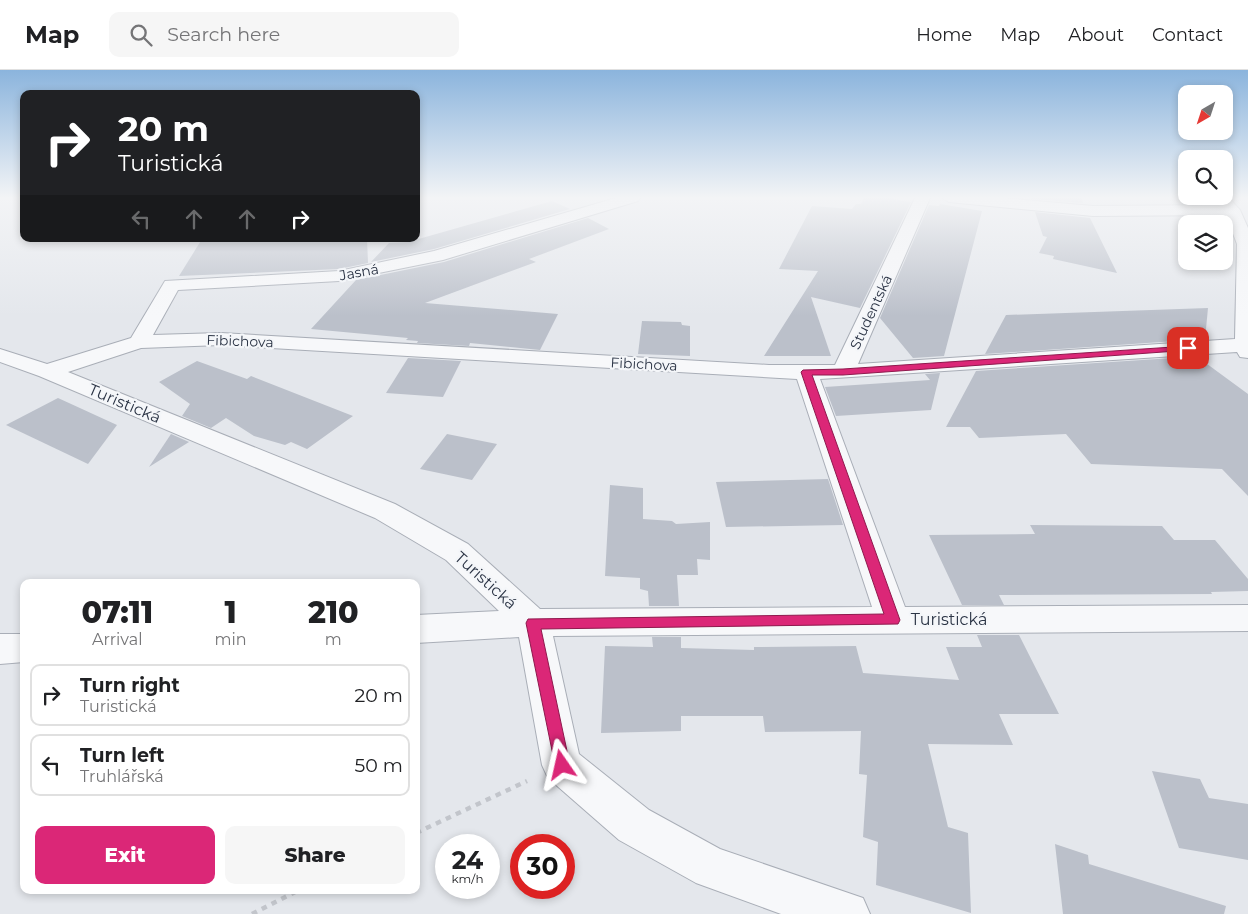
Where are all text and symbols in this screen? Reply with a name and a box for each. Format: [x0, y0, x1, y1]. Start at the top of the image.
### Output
search box [109, 12, 459, 57]
text: Map [25, 20, 79, 49]
icon: search [127, 21, 155, 49]
text: Search here [167, 23, 280, 46]
text: Home [916, 24, 972, 46]
text: Map [1000, 24, 1040, 46]
text: About [1068, 24, 1124, 46]
text: Contact [1152, 24, 1223, 46]
north arrow [1178, 85, 1232, 140]
map controls [1178, 85, 1233, 270]
text: 20 m [118, 107, 209, 150]
icon: right [35, 110, 100, 175]
text: Turistická [118, 150, 223, 177]
button: search [1178, 150, 1233, 205]
icon: left [127, 205, 155, 233]
icon: ahead [180, 205, 208, 233]
icon: ahead [233, 205, 261, 233]
icon: right [286, 205, 314, 233]
button: layers [1178, 215, 1233, 270]
street label: Jasná [337, 260, 380, 284]
street label: Studentská [846, 272, 896, 352]
pin [1167, 327, 1209, 369]
street label: Fibichova [206, 331, 274, 351]
icon: arrive [1174, 334, 1202, 362]
street label: Fibichova [610, 353, 678, 375]
street label: Turistická [86, 380, 164, 427]
street label: Turistická [451, 548, 521, 613]
text: 07:11 [81, 594, 153, 631]
text: 1 [224, 594, 237, 631]
text: 210 [308, 594, 359, 631]
street label: Turistická [911, 610, 987, 629]
text: Arrival [92, 630, 142, 649]
text: min [214, 630, 247, 649]
text: m [325, 630, 342, 649]
text: Turn right [80, 674, 180, 697]
icon: right [37, 681, 65, 709]
text: 20 m [355, 684, 403, 707]
text: Turistická [80, 697, 157, 716]
position arrow [535, 738, 587, 790]
text: Turn left [80, 744, 165, 767]
icon: left [37, 751, 65, 779]
text: 50 m [355, 754, 403, 777]
text: Truhlářská [80, 767, 164, 786]
button: Exit [35, 826, 215, 884]
button: Share [225, 826, 405, 884]
speed limit sign: 30 [510, 834, 575, 899]
text: 24 [452, 845, 483, 875]
text: km/h [451, 871, 484, 886]

